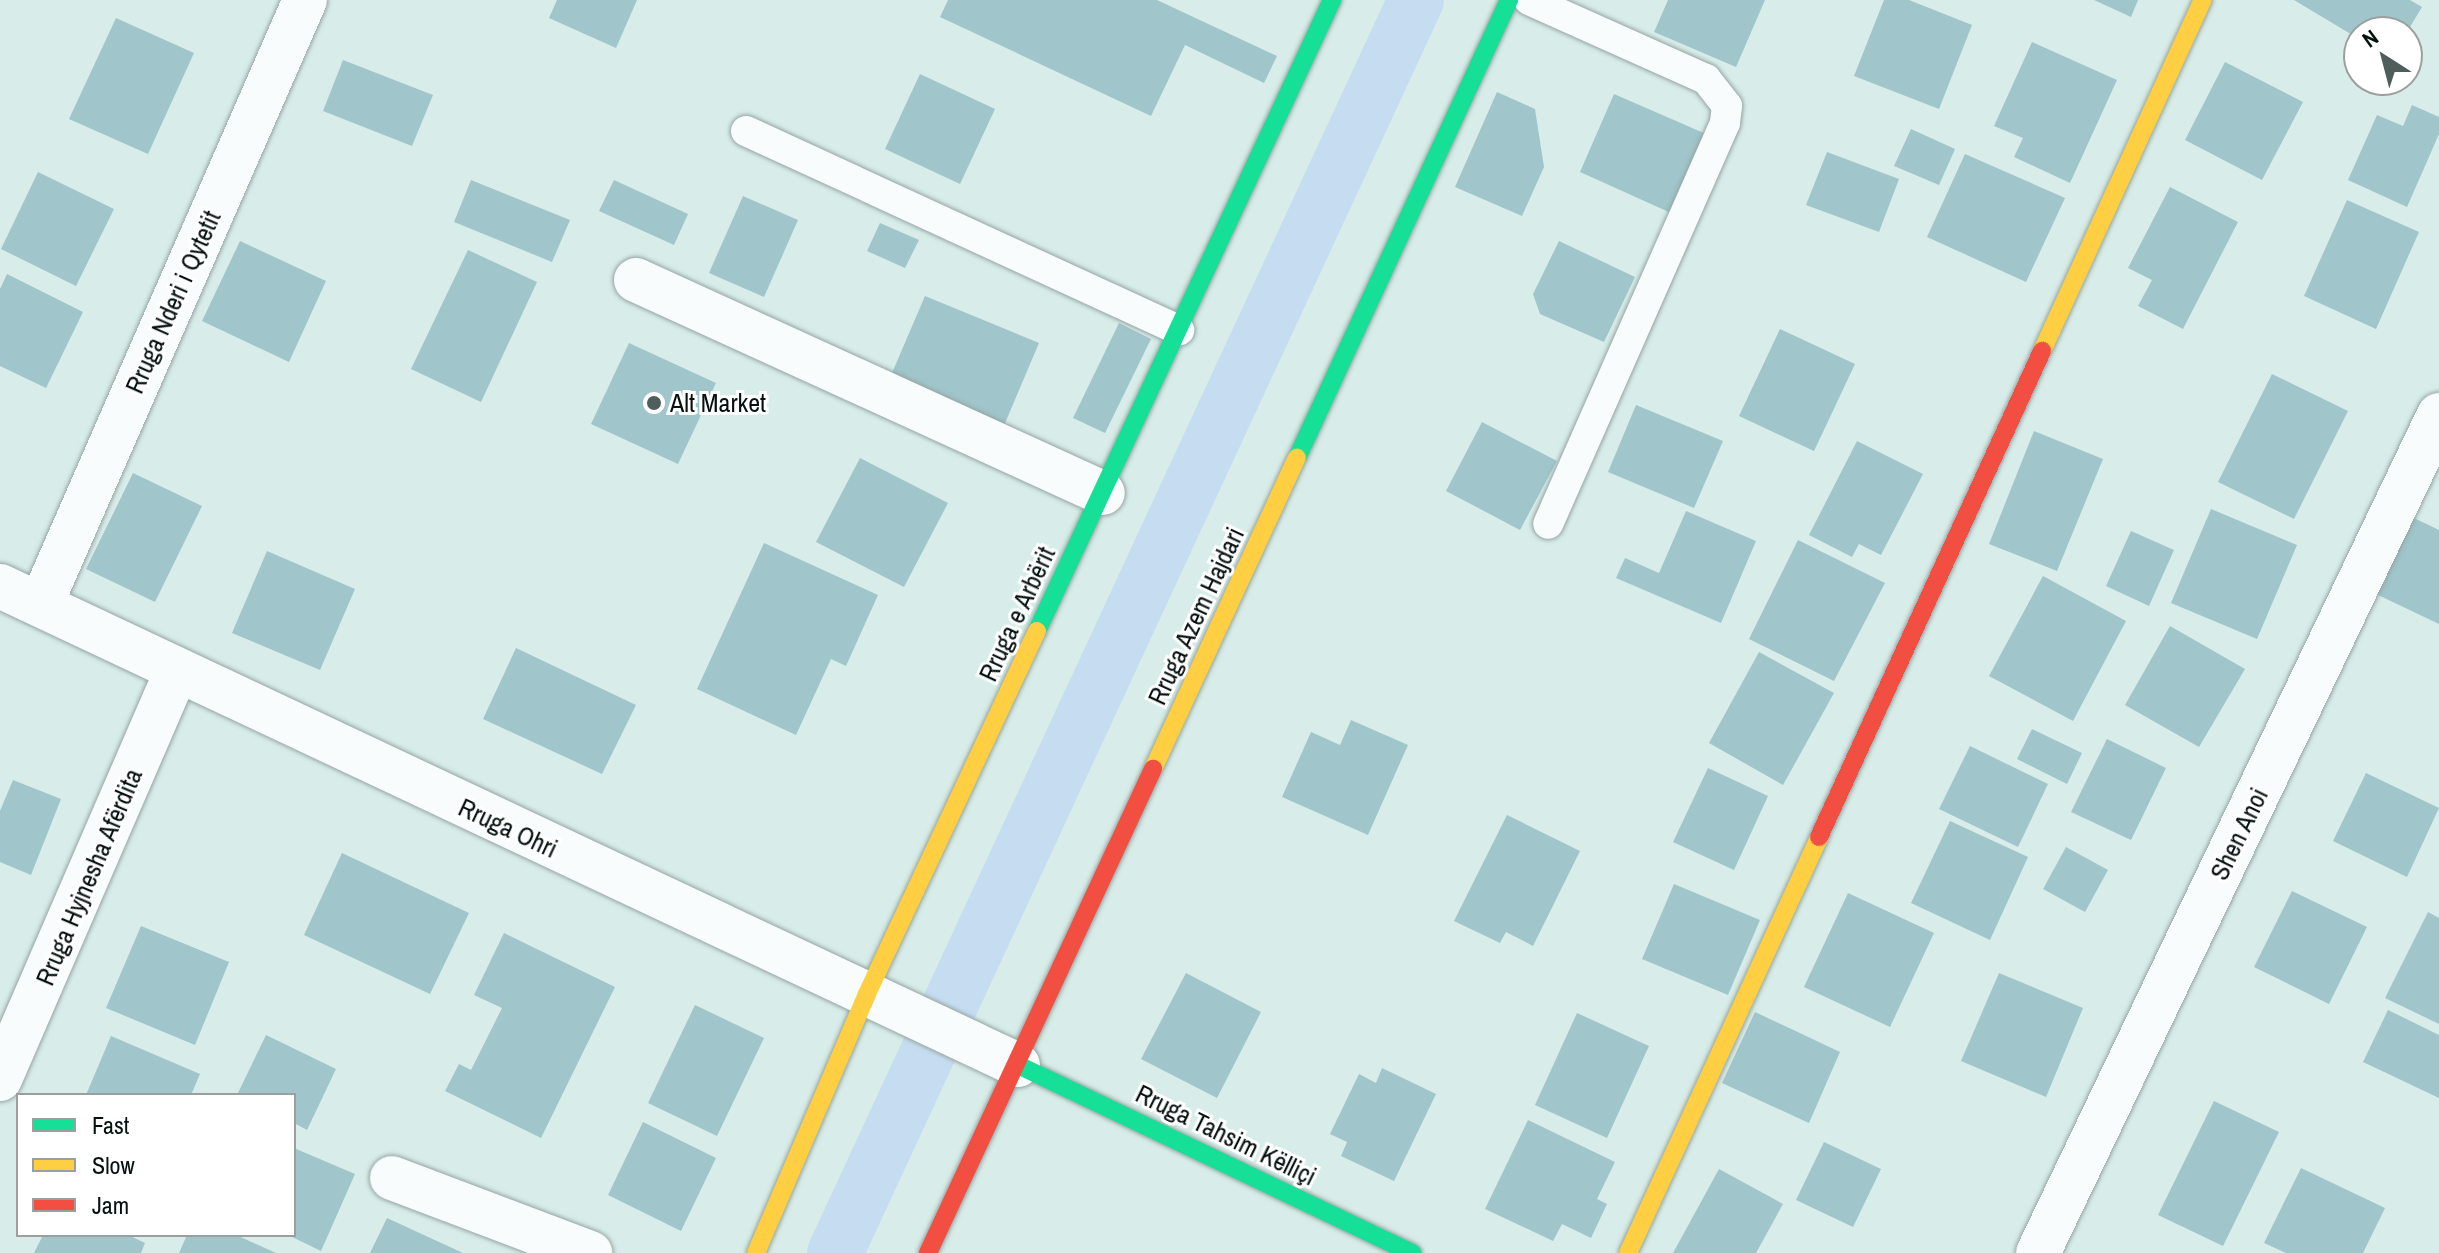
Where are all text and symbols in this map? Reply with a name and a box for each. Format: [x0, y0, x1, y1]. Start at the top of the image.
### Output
north arrow [2343, 16, 2423, 96]
text: N [2356, 22, 2384, 54]
street label: Rruga Nderi i Qytetit [119, 206, 227, 398]
place label: Alt Market [670, 387, 766, 419]
marker: Alt Market [645, 394, 663, 412]
street label: Rruga Azem Hajdari [1141, 522, 1251, 710]
street label: Rruga e Arbërit [972, 541, 1062, 687]
street label: Rruga Hyjnesha Afërdita [29, 763, 149, 991]
street label: Shen Anoi [2203, 782, 2275, 886]
street label: Rruga Ohri [454, 792, 562, 864]
street label: Rruga Tahsim Këlliçi [1131, 1078, 1321, 1192]
legend [16, 1093, 296, 1237]
text: Fast [92, 1109, 129, 1141]
text: Slow [92, 1149, 135, 1181]
text: Jam [92, 1189, 129, 1221]

